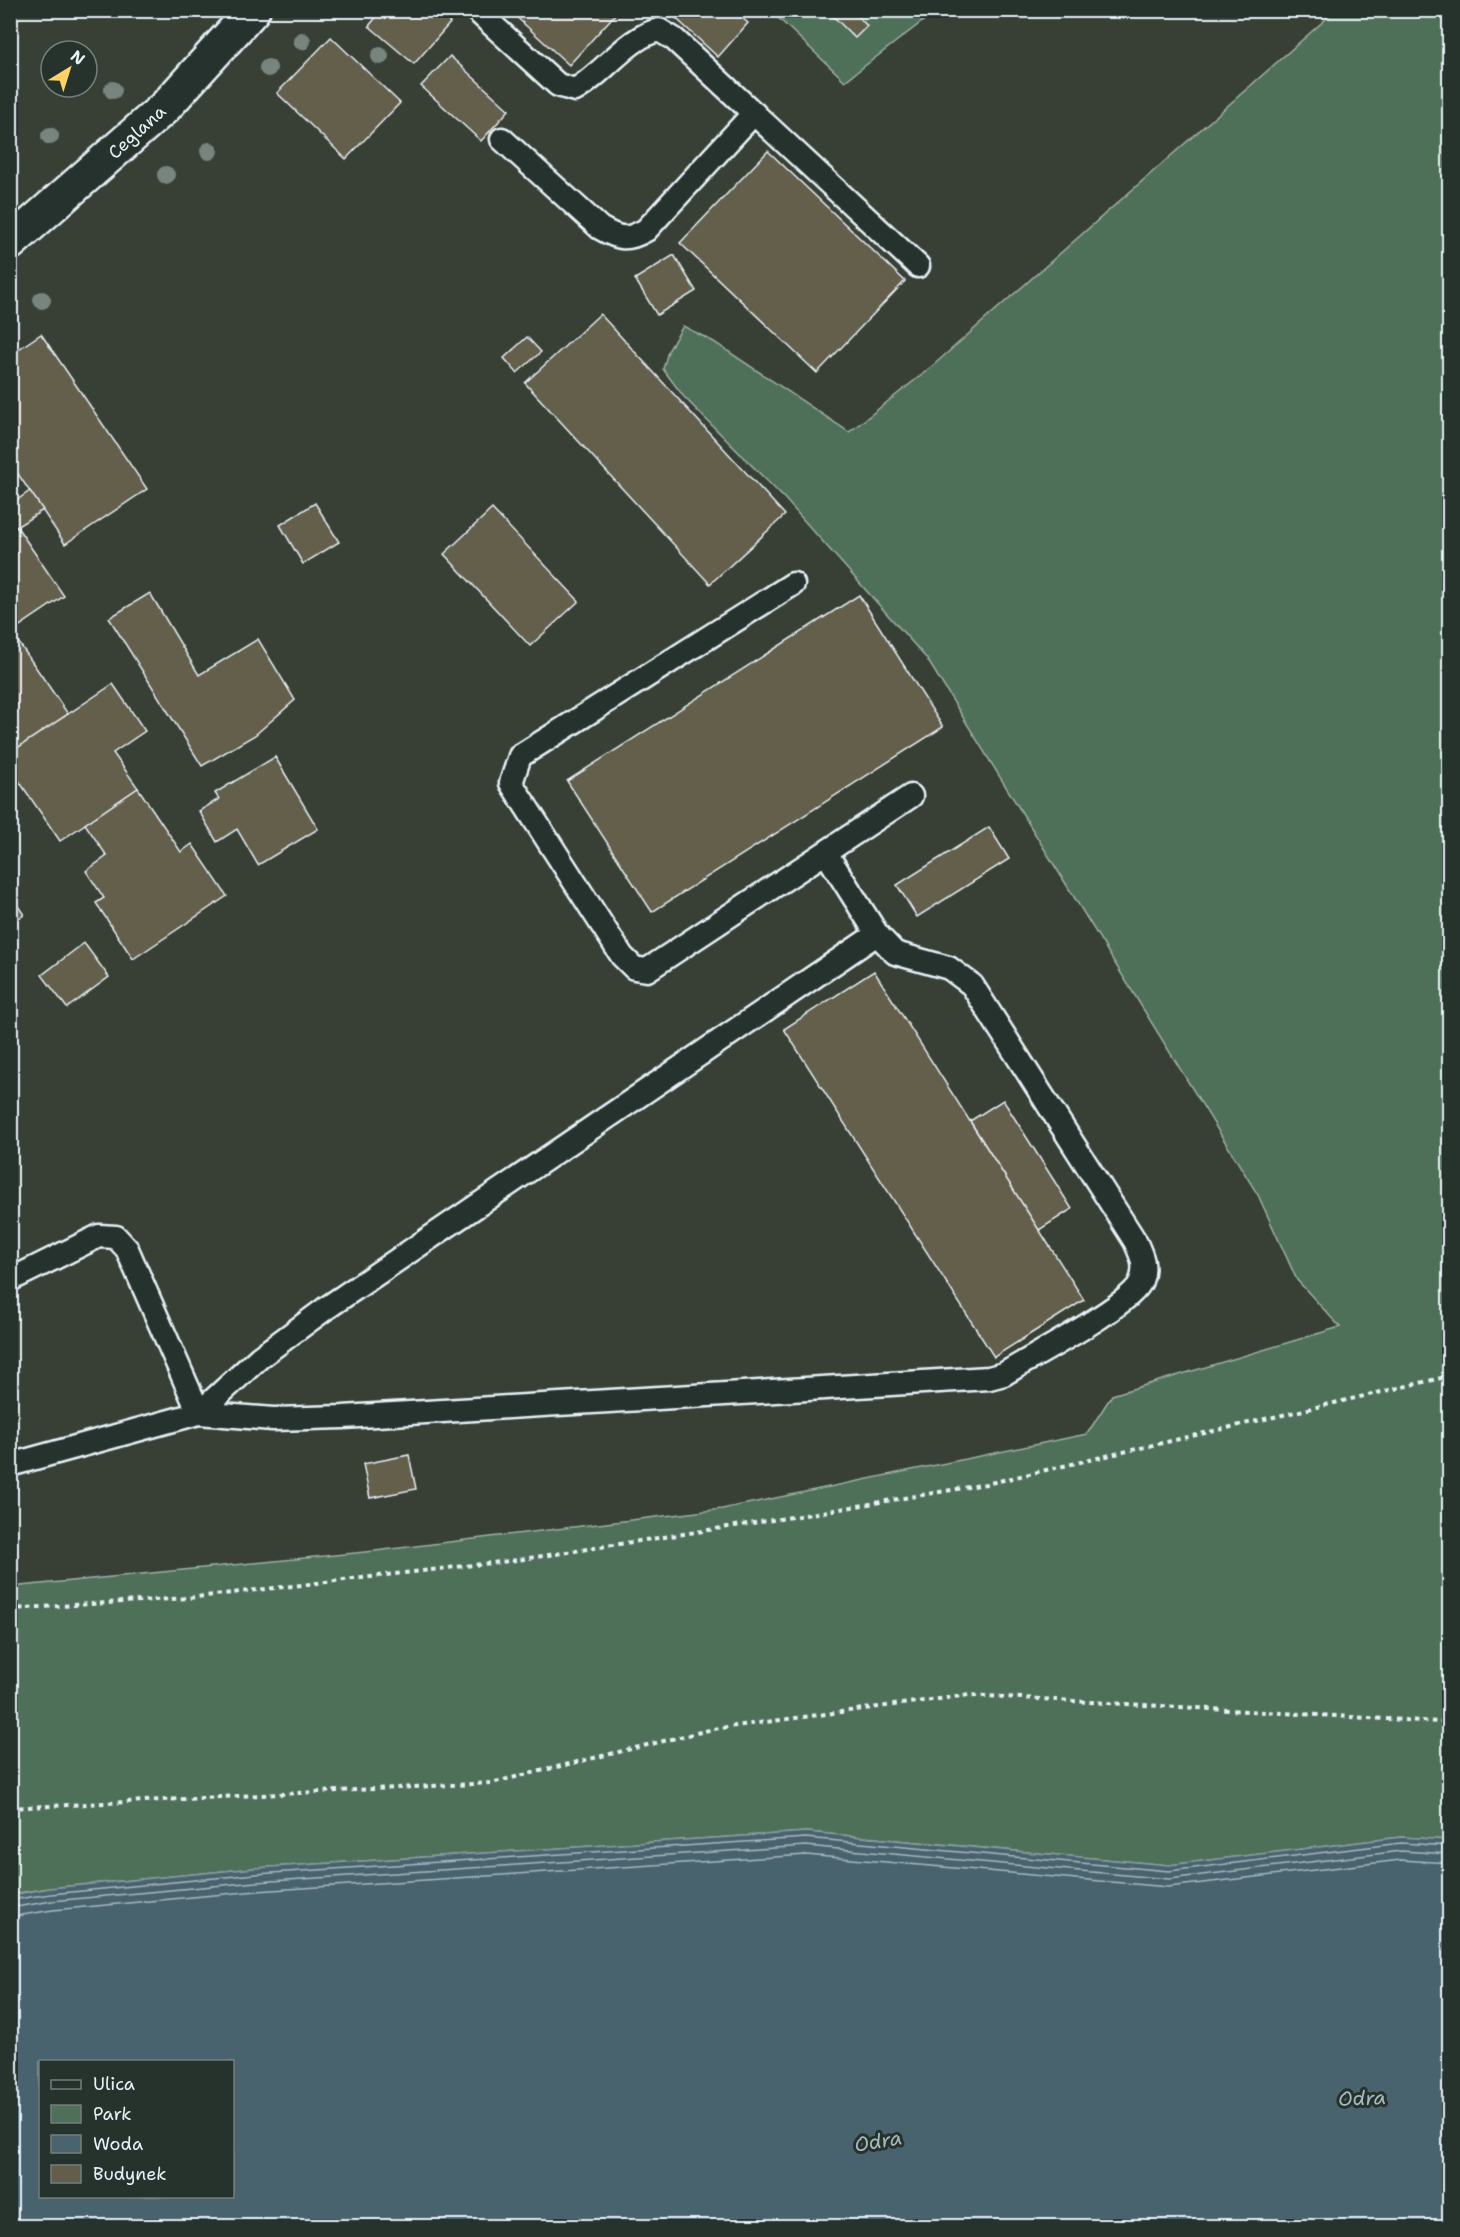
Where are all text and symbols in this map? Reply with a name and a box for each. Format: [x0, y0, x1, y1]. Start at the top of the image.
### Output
north arrow [39, 39, 99, 99]
text: N [66, 45, 89, 70]
street label: Ceglana [103, 100, 171, 164]
legend [39, 2060, 234, 2198]
text: Ulica [93, 2072, 135, 2096]
water label: Odra [1338, 2084, 1386, 2112]
text: Park [93, 2102, 132, 2126]
water label: Odra [852, 2124, 904, 2158]
text: Woda [93, 2132, 143, 2156]
text: Budynek [93, 2162, 167, 2186]

